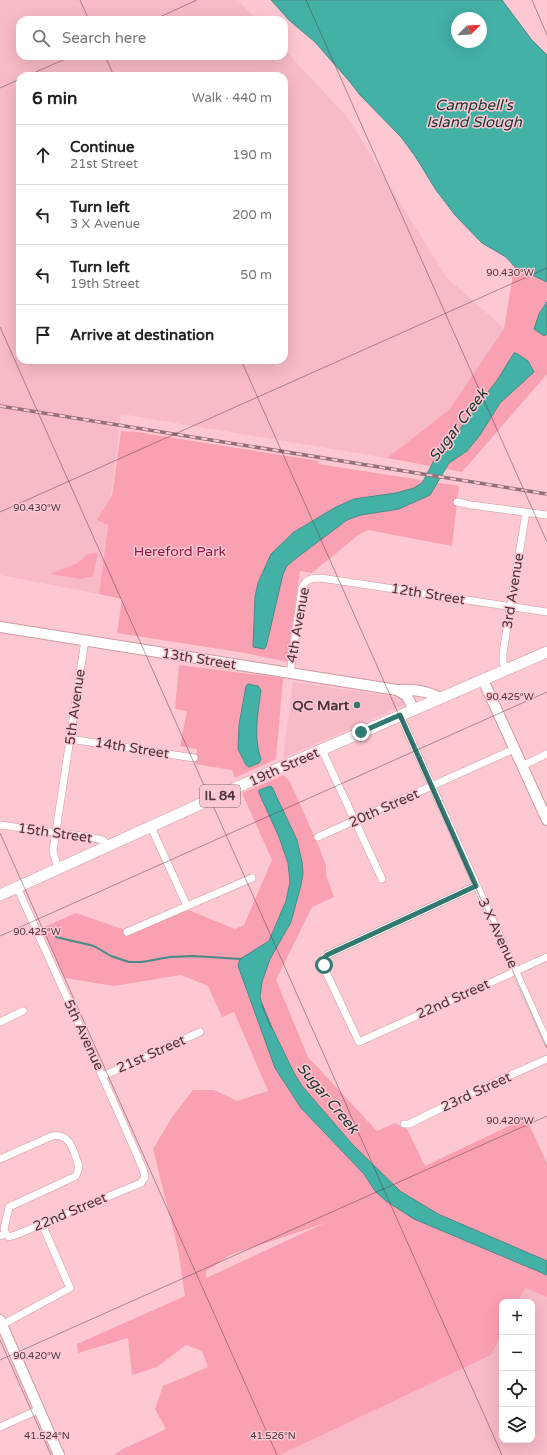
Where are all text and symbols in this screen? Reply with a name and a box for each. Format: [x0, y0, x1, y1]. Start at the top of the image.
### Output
north arrow [451, 12, 487, 48]
search box [16, 16, 288, 60]
icon: search [30, 27, 52, 49]
text: Search here [62, 29, 146, 47]
text: 6 min [32, 88, 77, 109]
text: Walk · 440 m [192, 90, 272, 106]
water label: Campbell's Island Slough [426, 96, 523, 131]
text: Continue [70, 138, 134, 156]
icon: ahead [32, 144, 54, 166]
text: 190 m [232, 147, 272, 163]
text: 21st Street [70, 156, 138, 172]
text: Turn left [70, 198, 130, 216]
icon: left [32, 204, 54, 226]
text: 200 m [232, 207, 272, 223]
text: 3 X Avenue [70, 216, 140, 232]
text: Turn left [70, 258, 130, 276]
icon: left [32, 264, 54, 286]
text: 50 m [240, 267, 272, 283]
text: 90.430°W [486, 267, 534, 279]
text: 19th Street [70, 276, 140, 292]
icon: arrive [32, 324, 54, 346]
text: Arrive at destination [70, 326, 214, 344]
water label: Sugar Creek [425, 383, 492, 465]
text: 90.430°W [13, 502, 61, 514]
park label: Hereford Park [134, 543, 227, 560]
street label: 3rd Avenue [499, 552, 527, 630]
street label: 12th Street [390, 580, 467, 608]
street label: 4th Avenue [283, 586, 313, 664]
street label: 13th Street [161, 645, 238, 673]
street label: 5th Avenue [61, 668, 89, 746]
text: 90.425°W [486, 691, 534, 703]
place label: QC Mart [292, 697, 350, 714]
marker: QC Mart [352, 700, 362, 710]
route end [352, 723, 370, 741]
street label: 14th Street [94, 734, 171, 762]
street label: 19th Street [246, 744, 322, 790]
road number: IL 84 [200, 785, 240, 807]
street label: 20th Street [346, 785, 422, 831]
street label: 15th Street [17, 819, 94, 847]
street label: 3 X Avenue [474, 895, 522, 971]
text: 90.425°W [13, 926, 61, 938]
route start [315, 956, 333, 974]
street label: 22nd Street [414, 975, 493, 1023]
street label: 5th Avenue [60, 997, 108, 1073]
street label: 21st Street [114, 1031, 189, 1077]
water label: Sugar Creek [293, 1059, 364, 1138]
street label: 23rd Street [438, 1068, 514, 1116]
text: 90.420°W [486, 1115, 534, 1127]
street label: 22nd Street [30, 1189, 110, 1235]
map controls [499, 1299, 535, 1443]
button: + [499, 1299, 535, 1335]
button: − [499, 1335, 535, 1371]
text: 90.420°W [13, 1350, 61, 1362]
button: locate [499, 1371, 535, 1407]
button: layers [499, 1407, 535, 1443]
text: 41.524°N [24, 1430, 70, 1442]
text: 41.526°N [250, 1430, 296, 1442]

